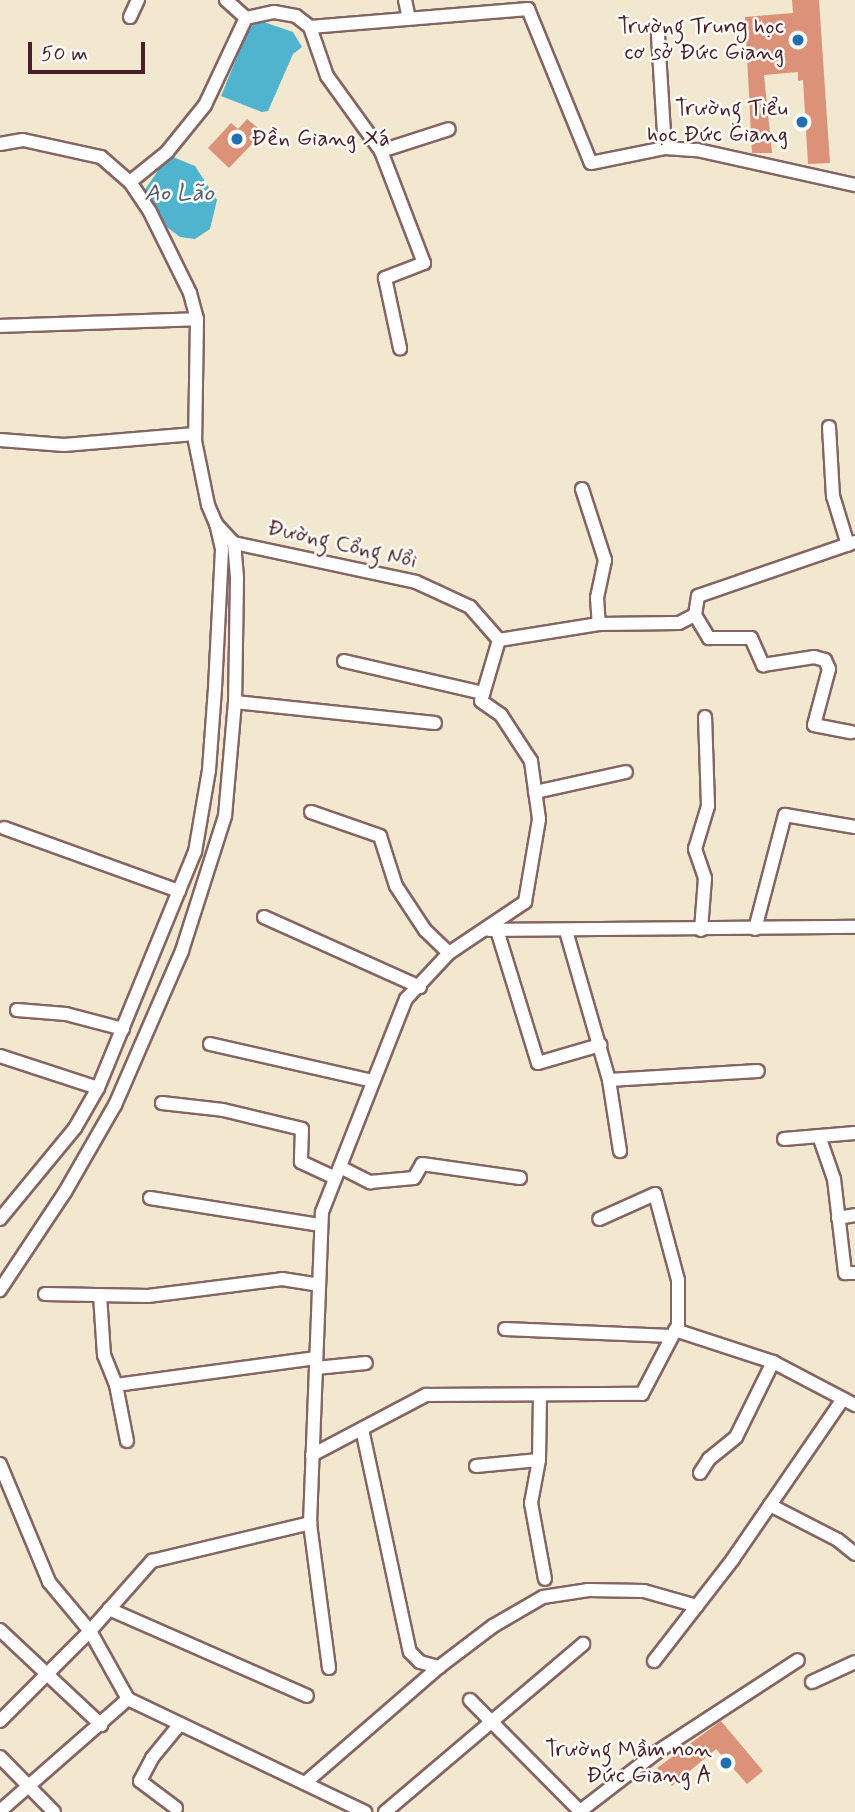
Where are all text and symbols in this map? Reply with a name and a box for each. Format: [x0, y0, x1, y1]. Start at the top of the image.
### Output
place label: Trường Trung học cơ sở Đức Giang [616, 13, 784, 67]
scale bar [32, 28, 149, 72]
marker: Trường Trung học cơ sở Đức Giang [790, 32, 806, 48]
text: 50 m [41, 40, 88, 68]
place label: Trường Tiểu học Đức Giang [651, 95, 788, 149]
marker: Trường Tiểu học Đức Giang [794, 114, 810, 130]
place label: Đền Giang Xá [251, 125, 384, 153]
marker: Đền Giang Xá [229, 131, 245, 147]
water label: Ao Lão [144, 180, 214, 208]
street label: Đường Cổng Nổi [264, 514, 420, 576]
place label: Trường Mầm non Đức Giang A [549, 1736, 712, 1790]
marker: Trường Mầm non Đức Giang A [718, 1755, 734, 1771]

